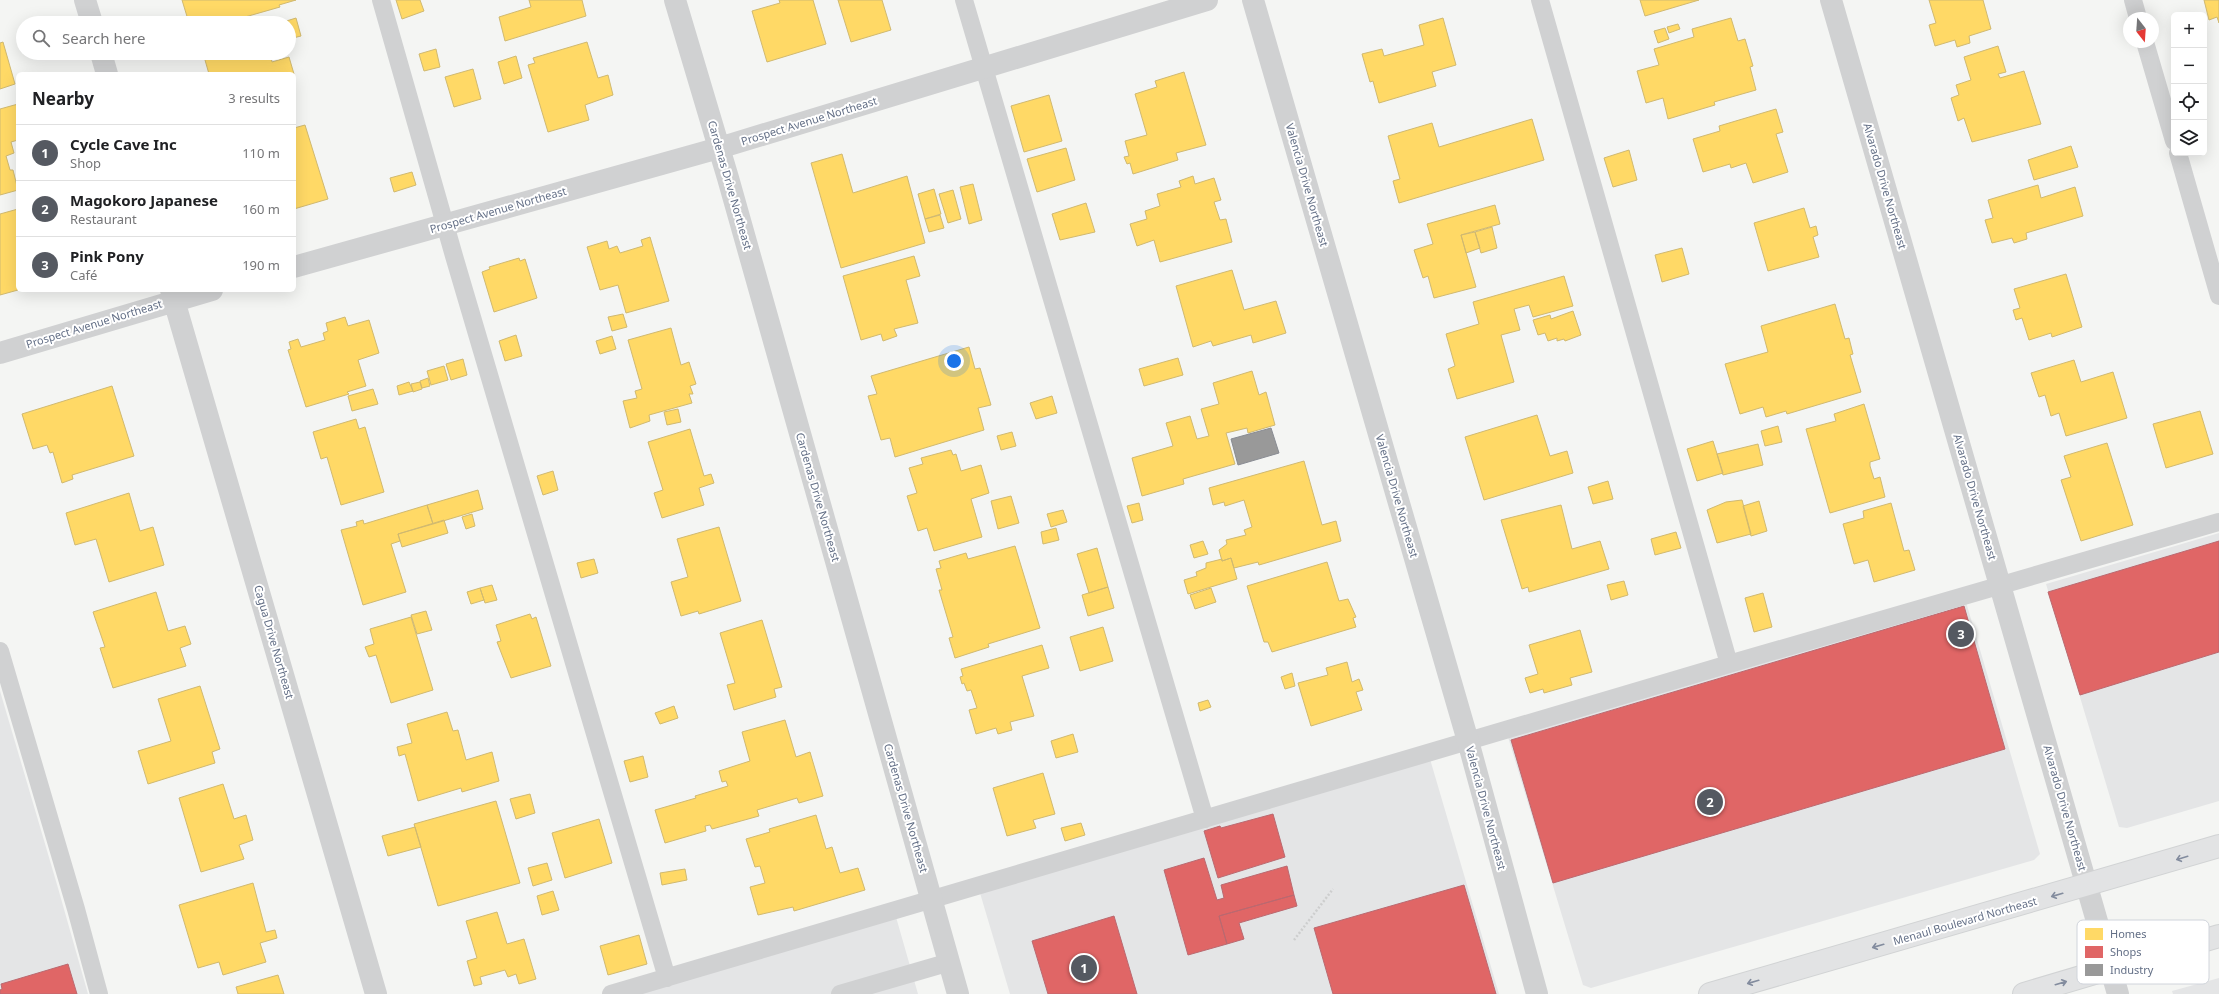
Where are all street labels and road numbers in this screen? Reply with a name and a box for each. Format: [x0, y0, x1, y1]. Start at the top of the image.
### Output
street label: Prospect Avenue Northeast [739, 93, 879, 148]
street label: Cardenas Drive Northeast [705, 119, 756, 251]
street label: Valencia Drive Northeast [1283, 121, 1332, 248]
street label: Alvarado Drive Northeast [1860, 121, 1911, 251]
street label: Prospect Avenue Northeast [428, 183, 568, 236]
street label: Prospect Avenue Northeast [24, 296, 164, 351]
street label: Cardenas Drive Northeast [793, 431, 844, 563]
street label: Valencia Drive Northeast [1373, 432, 1422, 559]
street label: Alvarado Drive Northeast [1950, 432, 2001, 562]
street label: Cagua Drive Northeast [251, 583, 298, 701]
street label: Cardenas Drive Northeast [881, 742, 932, 874]
street label: Alvarado Drive Northeast [2040, 743, 2091, 873]
street label: Valencia Drive Northeast [1463, 744, 1510, 871]
street label: Menaul Boulevard Northeast [1891, 893, 2038, 948]

